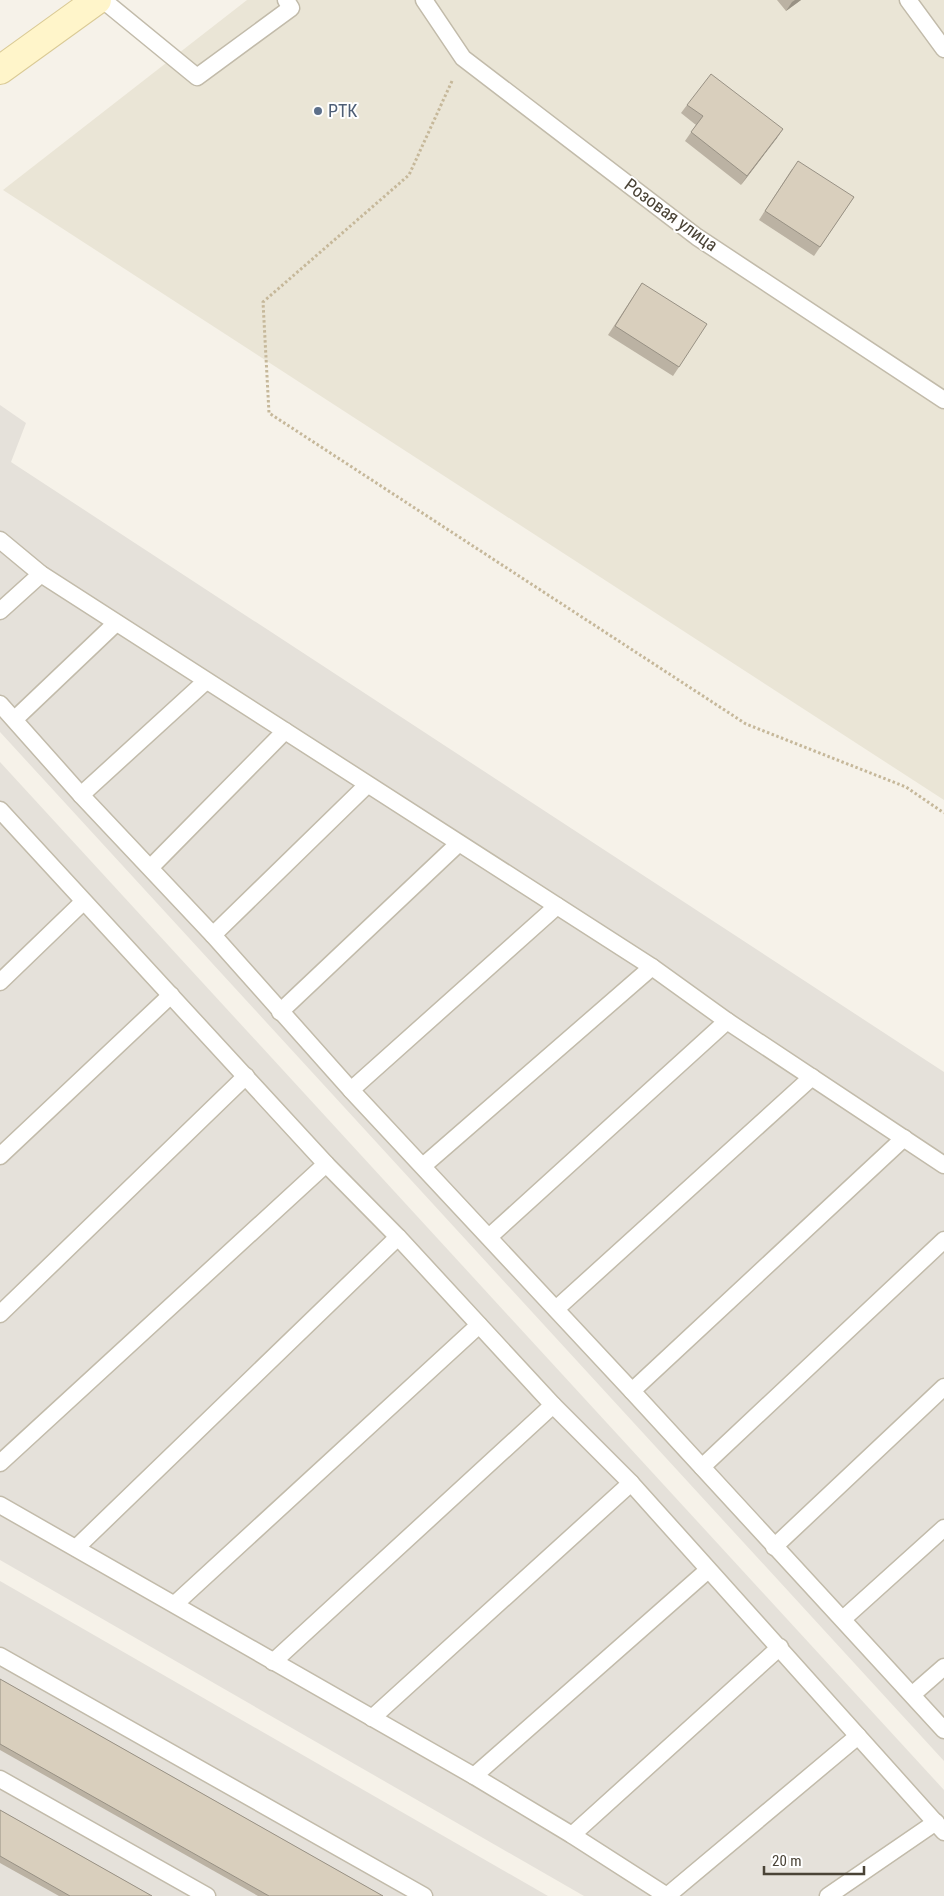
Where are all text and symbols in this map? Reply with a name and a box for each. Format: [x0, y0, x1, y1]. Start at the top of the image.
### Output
place label: РТК [328, 100, 357, 121]
marker: РТК [312, 105, 324, 117]
street label: Розовая улица [621, 174, 722, 255]
scale bar [764, 1844, 864, 1876]
text: 20 m [772, 1852, 802, 1870]

